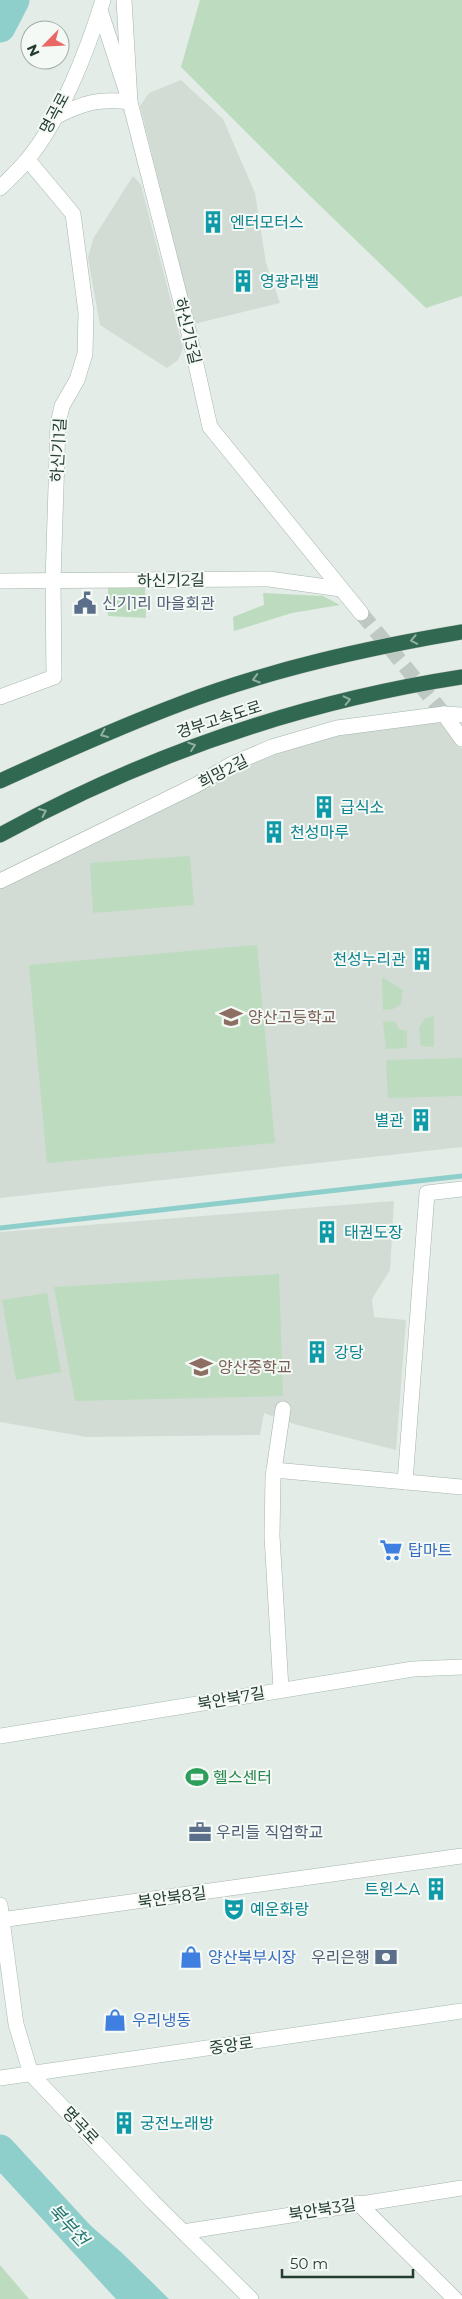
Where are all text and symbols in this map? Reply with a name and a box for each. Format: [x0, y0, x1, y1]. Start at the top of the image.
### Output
north arrow [20, 20, 70, 70]
text: N [23, 41, 44, 59]
street label: 명곡로 [36, 89, 73, 137]
building icon: 엔터모터스 [200, 209, 226, 235]
place label: 엔터모터스 [230, 213, 304, 232]
building icon: 영광라벨 [230, 268, 256, 294]
place label: 영광라벨 [260, 272, 319, 291]
street label: 하신기3길 [170, 296, 205, 366]
street label: 하신기1길 [47, 417, 70, 483]
street label: 하신기2길 [137, 570, 205, 591]
public building icon: 신기1리 마을회관 [72, 590, 98, 616]
place label: 신기1리 마을회관 [102, 594, 215, 613]
one-way arrow [410, 634, 418, 645]
one-way arrow [253, 673, 261, 683]
one-way arrow [343, 695, 351, 705]
street label: 경부고속도로 [174, 697, 264, 742]
one-way arrow [100, 728, 109, 739]
one-way arrow [187, 742, 196, 752]
street label: 희망2길 [195, 751, 251, 792]
building icon: 급식소 [311, 794, 337, 820]
place label: 급식소 [340, 798, 384, 817]
one-way arrow [38, 808, 47, 818]
building icon: 천성마루 [261, 819, 287, 845]
place label: 천성마루 [290, 823, 349, 842]
building icon: 천성누리관 [409, 946, 435, 972]
place label: 천성누리관 [332, 950, 406, 969]
school or university icon: 양산고등학교 [218, 1004, 244, 1030]
place label: 양산고등학교 [248, 1008, 336, 1027]
building icon: 별관 [408, 1107, 434, 1133]
place label: 별관 [375, 1111, 404, 1130]
building icon: 태권도장 [314, 1219, 340, 1245]
place label: 태권도장 [344, 1223, 403, 1242]
building icon: 강당 [304, 1339, 330, 1365]
place label: 강당 [334, 1343, 364, 1362]
school or university icon: 양산중학교 [188, 1354, 214, 1380]
place label: 양산중학교 [218, 1358, 292, 1377]
supermarket icon: 탑마트 [378, 1537, 404, 1563]
place label: 탑마트 [408, 1541, 452, 1560]
street label: 북안북7길 [196, 1683, 266, 1714]
sports icon: 헬스센터 [184, 1764, 210, 1790]
place label: 헬스센터 [213, 1768, 272, 1787]
office icon: 우리들 직업학교 [187, 1819, 213, 1845]
place label: 우리들 직업학교 [216, 1823, 323, 1842]
building icon: 트윈스A [423, 1876, 449, 1902]
place label: 트윈스A [364, 1880, 421, 1899]
street label: 북안북8길 [137, 1883, 208, 1912]
theatre icon: 예운화랑 [221, 1896, 247, 1922]
place label: 예운화랑 [250, 1900, 309, 1919]
shop icon: 양산북부시장 [178, 1944, 204, 1970]
bank icon: 우리은행 [373, 1944, 399, 1970]
place label: 양산북부시장 [208, 1948, 297, 1967]
place label: 우리은행 [311, 1948, 370, 1967]
shop icon: 우리냉동 [102, 2007, 128, 2033]
place label: 우리냉동 [132, 2011, 191, 2030]
street label: 중앙로 [208, 2033, 255, 2058]
street label: 명곡로 [59, 2103, 103, 2148]
building icon: 궁전노래방 [111, 2110, 137, 2136]
place label: 궁전노래방 [140, 2114, 214, 2133]
street label: 북안북3길 [287, 2195, 357, 2224]
water label: 북부천 [43, 2199, 95, 2252]
scale bar [282, 2246, 413, 2278]
text: 50 m [290, 2254, 328, 2273]

